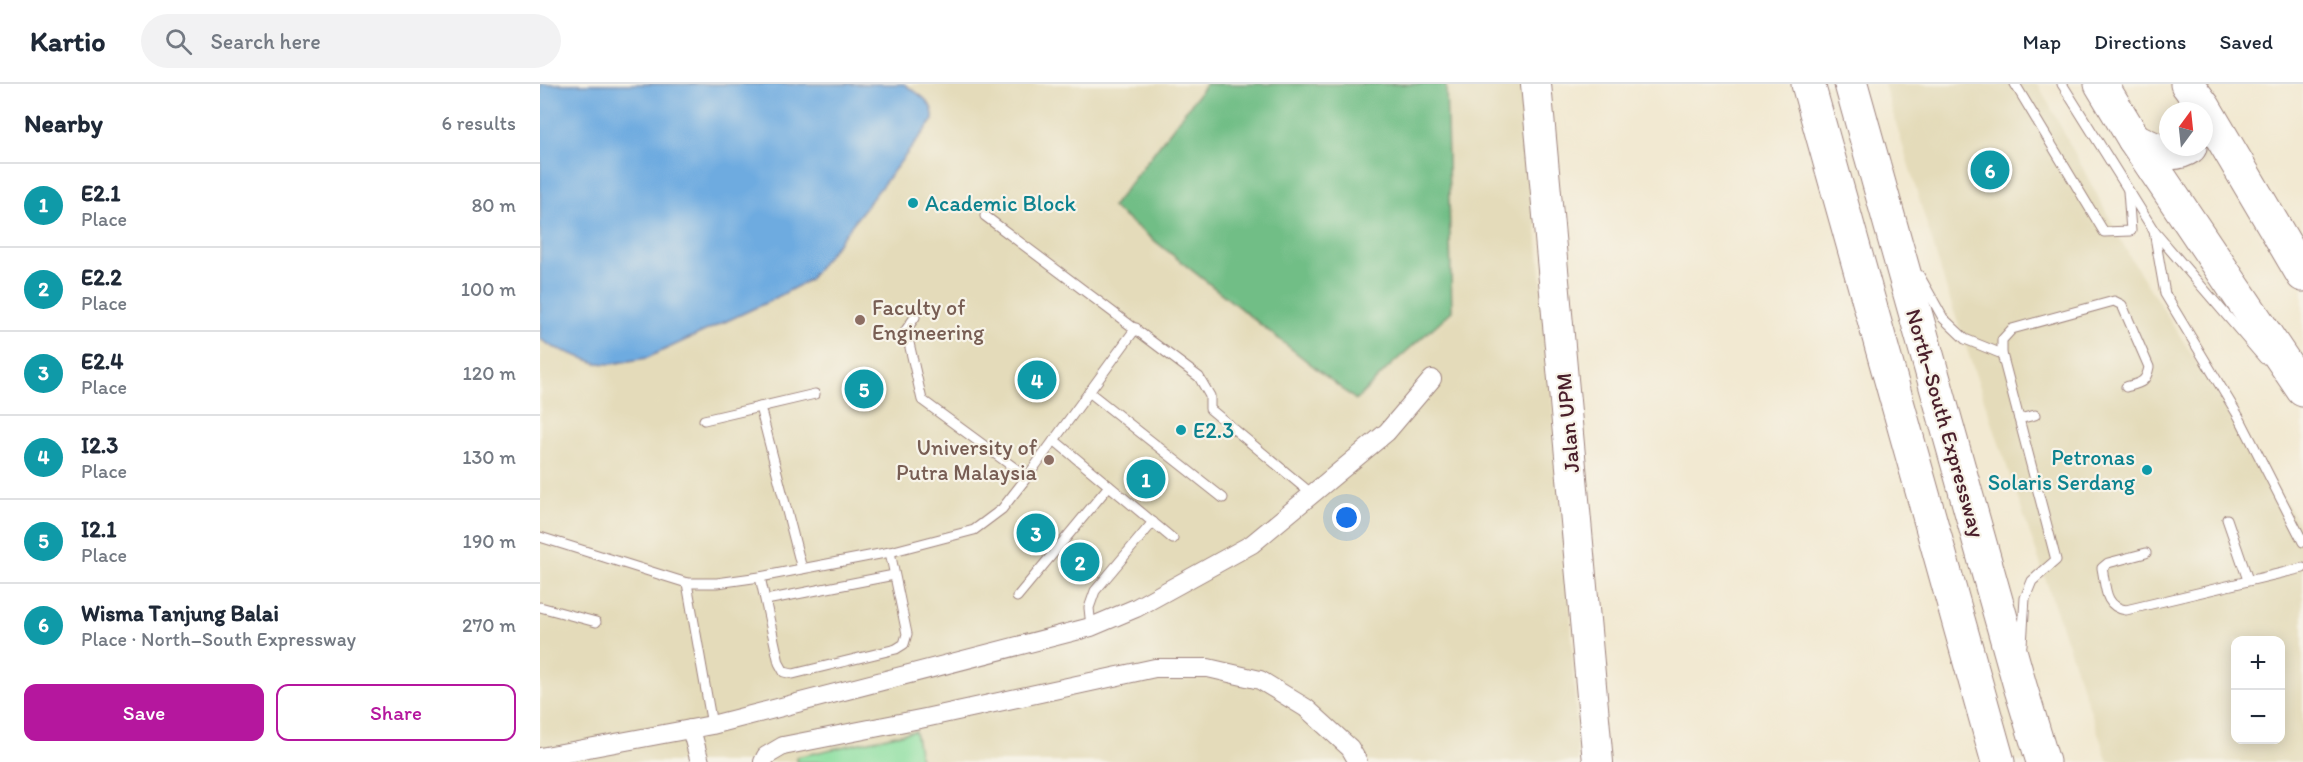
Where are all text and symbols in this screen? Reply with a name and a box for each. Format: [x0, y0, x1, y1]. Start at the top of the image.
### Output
search box [141, 14, 561, 68]
text: Kartio [30, 24, 105, 58]
icon: search [162, 25, 195, 58]
text: Search here [210, 28, 321, 55]
text: Map [2023, 29, 2061, 54]
text: Directions [2094, 29, 2186, 54]
text: Saved [2219, 29, 2273, 54]
north arrow [2159, 102, 2213, 156]
text: Nearby [24, 107, 103, 139]
text: 6 results [442, 111, 516, 135]
pin: 6 [1970, 148, 2010, 193]
text: E2.1 [81, 180, 120, 207]
place label: Academic Block [925, 190, 1076, 217]
text: 1 [39, 193, 48, 217]
text: 80 m [471, 193, 516, 217]
marker: Academic Block [906, 196, 920, 210]
text: Place [81, 207, 127, 231]
text: E2.2 [81, 264, 122, 291]
text: 2 [38, 277, 49, 301]
text: 100 m [461, 277, 516, 301]
text: Place [81, 291, 127, 315]
place label: Faculty of Engineering [872, 294, 985, 346]
street label: North–South Expressway [1900, 306, 1991, 541]
marker: Faculty of Engineering [853, 313, 867, 327]
text: E2.4 [81, 348, 123, 375]
pin: 4 [1018, 358, 1056, 402]
text: 3 [38, 361, 49, 385]
text: 120 m [463, 361, 516, 385]
pin: 5 [844, 366, 884, 412]
street label: Jalan UPM [1550, 372, 1585, 474]
text: Place [81, 375, 127, 399]
place label: E2.3 [1193, 417, 1234, 444]
marker: E2.3 [1174, 423, 1188, 437]
text: I2.3 [81, 432, 118, 459]
place label: University of Putra Malaysia [896, 434, 1038, 486]
place label: Petronas Solaris Serdang [1988, 444, 2136, 496]
text: 4 [37, 445, 50, 469]
text: 130 m [462, 445, 516, 469]
marker: University of Putra Malaysia [1042, 453, 1056, 467]
pin: 1 [1126, 456, 1166, 502]
text: Place [81, 459, 127, 483]
marker: Petronas Solaris Serdang [2140, 463, 2154, 477]
your location [1332, 503, 1361, 532]
pin: 3 [1016, 510, 1056, 556]
text: I2.1 [81, 516, 116, 543]
text: 5 [38, 529, 49, 553]
text: 190 m [463, 529, 516, 553]
pin: 2 [1060, 540, 1100, 584]
text: Place [81, 543, 127, 567]
text: Wisma Tanjung Balai [81, 600, 279, 627]
text: 6 [38, 613, 49, 637]
text: 270 m [462, 613, 516, 637]
text: Place · North–South Expressway [81, 627, 356, 651]
map controls [2231, 636, 2285, 744]
button: + [2231, 636, 2285, 690]
button: Save [24, 684, 264, 741]
button: Share [276, 684, 516, 741]
button: − [2231, 690, 2285, 744]

